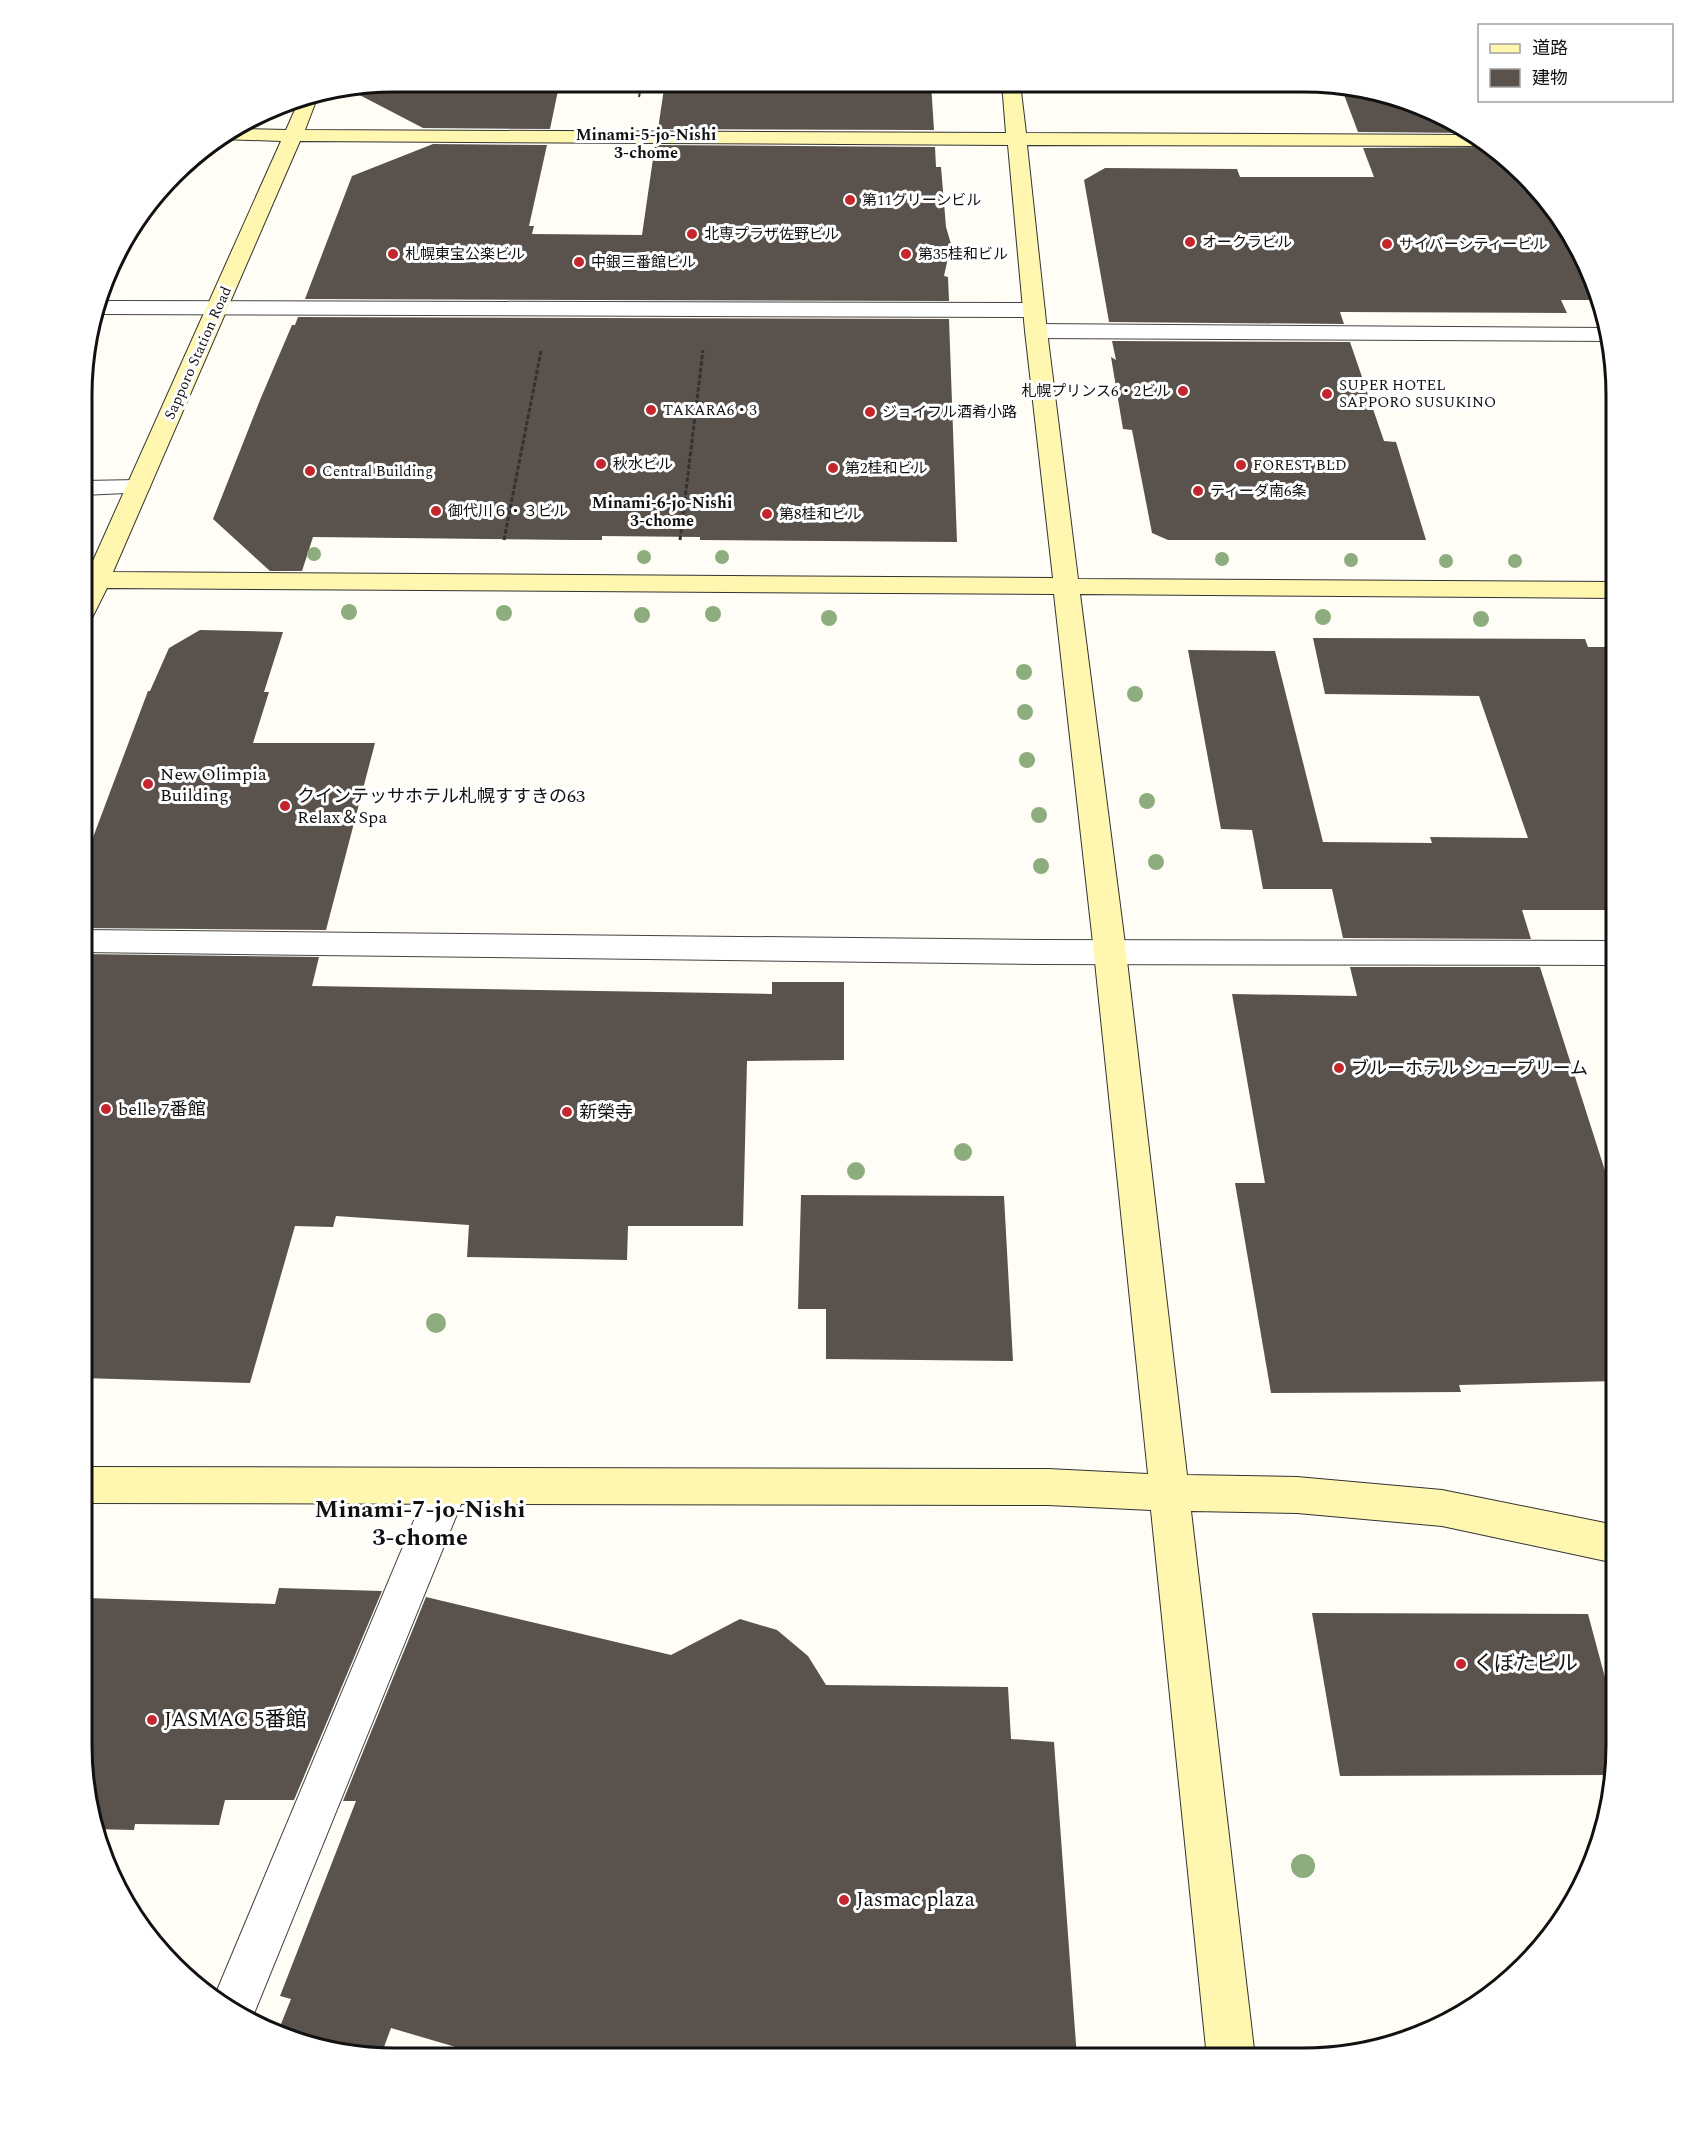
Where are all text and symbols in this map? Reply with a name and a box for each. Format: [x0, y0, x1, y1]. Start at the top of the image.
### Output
legend [1478, 24, 1673, 102]
text: 道路 [1532, 35, 1568, 62]
text: 建物 [1532, 65, 1568, 92]
district label: Minami-5-jo-Nishi 3-chome [576, 123, 716, 165]
place label: 第11グリーンビル [862, 189, 981, 212]
marker: 第11グリーンビル [843, 193, 857, 207]
place label: 北専プラザ佐野ビル [704, 223, 839, 246]
marker: 北専プラザ佐野ビル [685, 227, 699, 241]
place label: オークラビル [1202, 231, 1292, 254]
place label: サイバーシティービル [1399, 233, 1548, 256]
marker: オークラビル [1183, 235, 1197, 249]
marker: サイバーシティービル [1380, 237, 1394, 251]
place label: 札幌東宝公楽ビル [405, 243, 525, 266]
place label: 第35桂和ビル [918, 243, 1008, 266]
marker: 札幌東宝公楽ビル [386, 247, 400, 261]
marker: 第35桂和ビル [899, 247, 913, 261]
place label: 中銀三番館ビル [591, 251, 696, 274]
marker: 中銀三番館ビル [572, 255, 586, 269]
street label: Sapporo Station Road [158, 283, 238, 423]
place label: SUPER HOTEL SAPPORO SUSUKINO [1339, 374, 1496, 414]
place label: 札幌プリンス6・2ビル [1021, 380, 1171, 403]
marker: 札幌プリンス6・2ビル [1176, 384, 1190, 398]
marker: SUPER HOTEL SAPPORO SUSUKINO [1320, 387, 1334, 401]
place label: TAKARA6・3 [663, 399, 757, 422]
place label: ジョイフル酒肴小路 [882, 401, 1017, 424]
marker: TAKARA6・3 [644, 403, 658, 417]
marker: ジョイフル酒肴小路 [863, 405, 877, 419]
place label: 秋水ビル [613, 453, 673, 476]
place label: FOREST BLD [1253, 454, 1347, 477]
marker: 秋水ビル [594, 457, 608, 471]
place label: 第2桂和ビル [845, 457, 928, 480]
marker: FOREST BLD [1234, 458, 1248, 472]
place label: Central Building [322, 460, 433, 483]
marker: 第2桂和ビル [826, 461, 840, 475]
marker: Central Building [303, 464, 317, 478]
place label: ティーダ南6条 [1210, 480, 1307, 503]
marker: ティーダ南6条 [1191, 484, 1205, 498]
district label: Minami-6-jo-Nishi 3-chome [592, 491, 732, 533]
place label: 御代川６・３ビル [448, 500, 568, 523]
place label: 第8桂和ビル [779, 503, 862, 526]
marker: 御代川６・３ビル [429, 504, 443, 518]
marker: 第8桂和ビル [760, 507, 774, 521]
place label: New Olimpia Building [160, 761, 267, 809]
marker: New Olimpia Building [141, 777, 155, 791]
place label: クインテッサホテル札幌すすきの63 Relax＆Spa [297, 783, 585, 831]
marker: クインテッサホテル札幌すすきの63 Relax＆Spa [278, 799, 292, 813]
place label: ブルーホテル シュープリーム [1351, 1055, 1588, 1082]
marker: ブルーホテル シュープリーム [1332, 1061, 1346, 1075]
place label: belle 7番館 [118, 1096, 206, 1123]
place label: 新榮寺 [579, 1099, 633, 1126]
marker: belle 7番館 [99, 1102, 113, 1116]
marker: 新榮寺 [560, 1105, 574, 1119]
district label: Minami-7-jo-Nishi 3-chome [315, 1492, 525, 1556]
place label: くぼたビル [1473, 1648, 1578, 1680]
marker: くぼたビル [1454, 1657, 1468, 1671]
place label: JASMAC 5番館 [164, 1704, 307, 1736]
marker: JASMAC 5番館 [145, 1713, 159, 1727]
place label: Jasmac plaza [856, 1884, 976, 1916]
marker: Jasmac plaza [837, 1893, 851, 1907]

